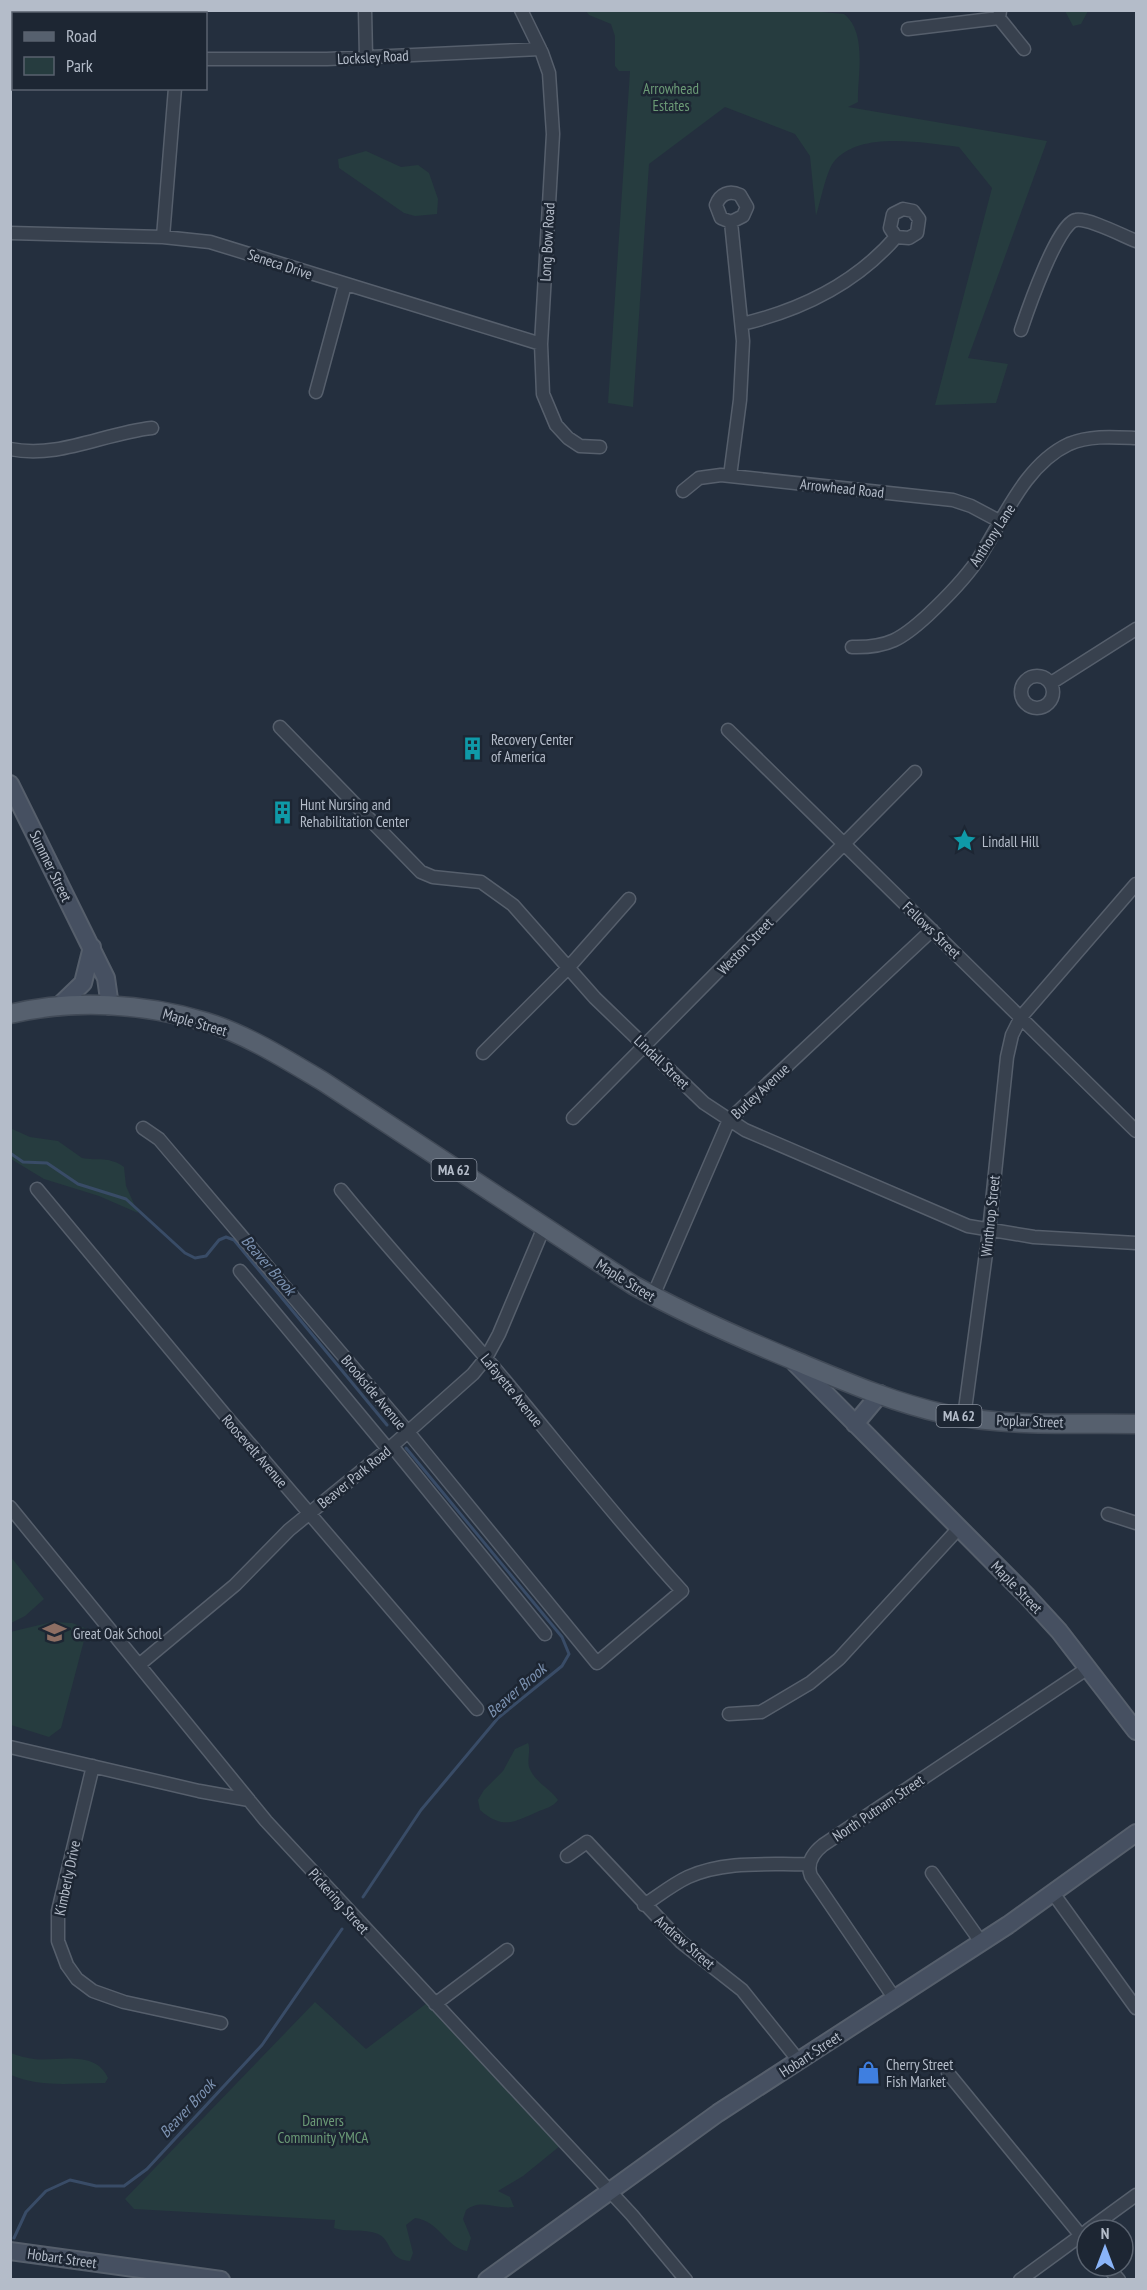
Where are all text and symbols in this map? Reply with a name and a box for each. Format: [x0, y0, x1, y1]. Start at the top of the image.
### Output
legend [12, 12, 207, 90]
text: Road [66, 24, 97, 47]
street label: Locksley Road [337, 46, 409, 68]
text: Park [66, 54, 93, 77]
park label: Arrowhead Estates [643, 79, 699, 115]
street label: Long Bow Road [535, 202, 559, 282]
street label: Seneca Drive [245, 245, 315, 283]
street label: Arrowhead Road [799, 474, 885, 502]
street label: Anthony Lane [965, 500, 1019, 570]
place label: Recovery Center of America [491, 730, 574, 766]
building icon: Recovery Center of America [460, 735, 486, 761]
place label: Hunt Nursing and Rehabilitation Center [300, 795, 410, 831]
building icon: Hunt Nursing and Rehabilitation Center [269, 800, 295, 826]
street label: Summer Street [26, 827, 76, 905]
place icon: Lindall Hill [951, 828, 977, 854]
place label: Lindall Hill [982, 832, 1040, 851]
street label: Fellows Street [899, 898, 965, 962]
street label: Weston Street [713, 913, 777, 979]
street label: Maple Street [161, 1004, 229, 1040]
street label: Lindall Street [630, 1031, 694, 1093]
street label: Burley Avenue [727, 1059, 793, 1123]
road number: MA 62 [432, 1159, 476, 1181]
street label: Winthrop Street [976, 1174, 1004, 1258]
water label: Beaver Brook [237, 1231, 302, 1300]
street label: Maple Street [593, 1254, 659, 1306]
street label: Lafayette Avenue [477, 1350, 547, 1430]
street label: Brookside Avenue [337, 1351, 411, 1433]
road number: MA 62 [936, 1405, 982, 1427]
street label: Roosevelt Avenue [218, 1410, 292, 1492]
street label: Poplar Street [996, 1410, 1064, 1432]
street label: Beaver Park Road [313, 1442, 395, 1512]
street label: Maple Street [987, 1557, 1047, 1617]
school or university icon: Great Oak School [42, 1620, 68, 1646]
place label: Great Oak School [73, 1624, 162, 1643]
water label: Beaver Brook [482, 1657, 551, 1722]
street label: North Putnam Street [829, 1770, 927, 1846]
street label: Kimberly Drive [50, 1839, 84, 1917]
street label: Pickering Street [305, 1864, 373, 1938]
street label: Andrew Street [651, 1911, 719, 1973]
street label: Hobart Street [776, 2027, 844, 2081]
place label: Cherry Street Fish Market [886, 2055, 953, 2091]
shop icon: Cherry Street Fish Market [855, 2060, 881, 2086]
water label: Beaver Brook [155, 2073, 220, 2142]
park label: Danvers Community YMCA [278, 2111, 369, 2147]
north arrow [1075, 2218, 1135, 2278]
text: N [1101, 2223, 1109, 2243]
street label: Hobart Street [26, 2244, 98, 2272]

